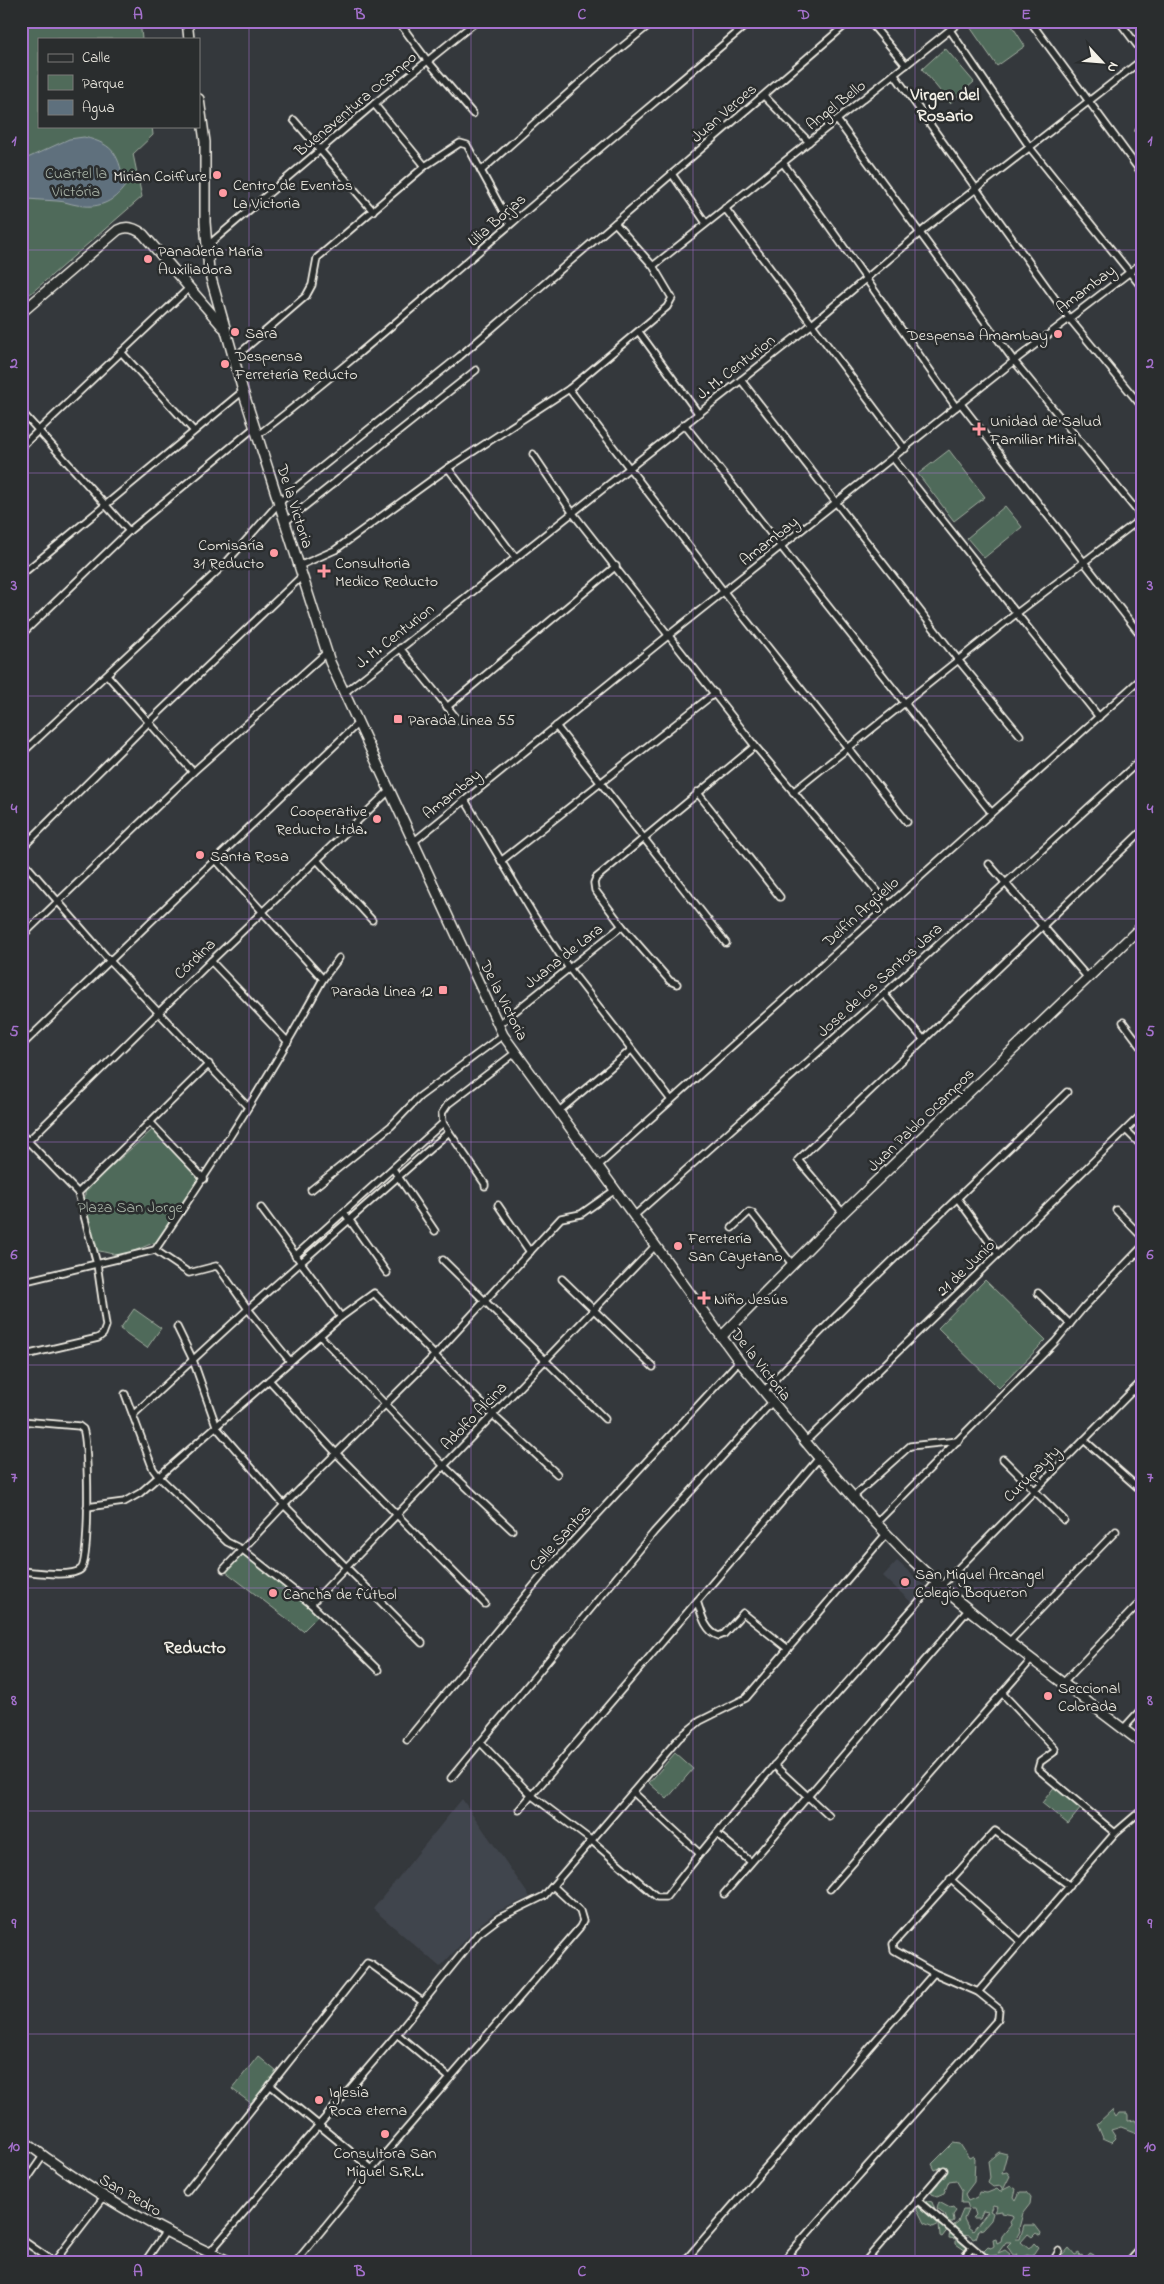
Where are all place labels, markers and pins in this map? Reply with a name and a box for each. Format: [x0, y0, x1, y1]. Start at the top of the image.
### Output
place label: Mirian Coiffure [113, 165, 208, 189]
marker: Mirian Coiffure [211, 169, 223, 181]
place label: Centro de Eventos La Victoria [233, 174, 353, 216]
marker: Centro de Eventos La Victoria [217, 187, 229, 199]
place label: Panadería María Auxiliadora [158, 240, 263, 282]
marker: Panadería María Auxiliadora [142, 253, 154, 265]
place label: Sara [245, 322, 278, 346]
place label: Despensa Amambay [906, 324, 1048, 348]
marker: Sara [229, 326, 241, 338]
marker: Despensa Amambay [1052, 328, 1064, 340]
place label: Despensa Ferretería Reducto [234, 345, 358, 387]
marker: Despensa Ferretería Reducto [219, 358, 231, 370]
place label: Unidad de Salud Familiar Mitai [989, 410, 1101, 452]
marker: Unidad de Salud Familiar Mitai [972, 422, 986, 436]
place label: Comisaría 31 Reducto [193, 534, 264, 576]
marker: Comisaría 31 Reducto [268, 547, 280, 559]
place label: Consultoria Medico Reducto [335, 552, 438, 594]
marker: Consultoria Medico Reducto [317, 564, 331, 578]
place label: Parada Linea 55 [408, 709, 515, 733]
marker: Parada Linea 55 [392, 713, 404, 725]
place label: Cooperative Reducto Ltda. [276, 800, 368, 842]
marker: Cooperative Reducto Ltda. [371, 813, 383, 825]
place label: Santa Rosa [210, 845, 289, 869]
marker: Santa Rosa [194, 849, 206, 861]
place label: Parada Linea 12 [331, 980, 433, 1004]
marker: Parada Linea 12 [437, 984, 449, 996]
place label: Ferretería San Cayetano [687, 1227, 783, 1269]
marker: Ferretería San Cayetano [672, 1240, 684, 1252]
place label: Niño Jesús [714, 1288, 788, 1312]
marker: Niño Jesús [698, 1292, 710, 1304]
place label: San Miguel Arcangel Colegio Boqueron [915, 1563, 1044, 1605]
marker: San Miguel Arcangel Colegio Boqueron [899, 1576, 911, 1588]
place label: Cancha de fútbol [283, 1583, 397, 1607]
marker: Cancha de fútbol [267, 1587, 279, 1599]
place label: Seccional Colorada [1058, 1677, 1120, 1719]
marker: Seccional Colorada [1042, 1690, 1054, 1702]
place label: Iglesia Roca eterna [329, 2081, 407, 2123]
marker: Iglesia Roca eterna [313, 2094, 325, 2106]
marker: Consultora San Miguel S.R.L. [379, 2128, 391, 2140]
place label: Consultora San Miguel S.R.L. [333, 2142, 437, 2184]

